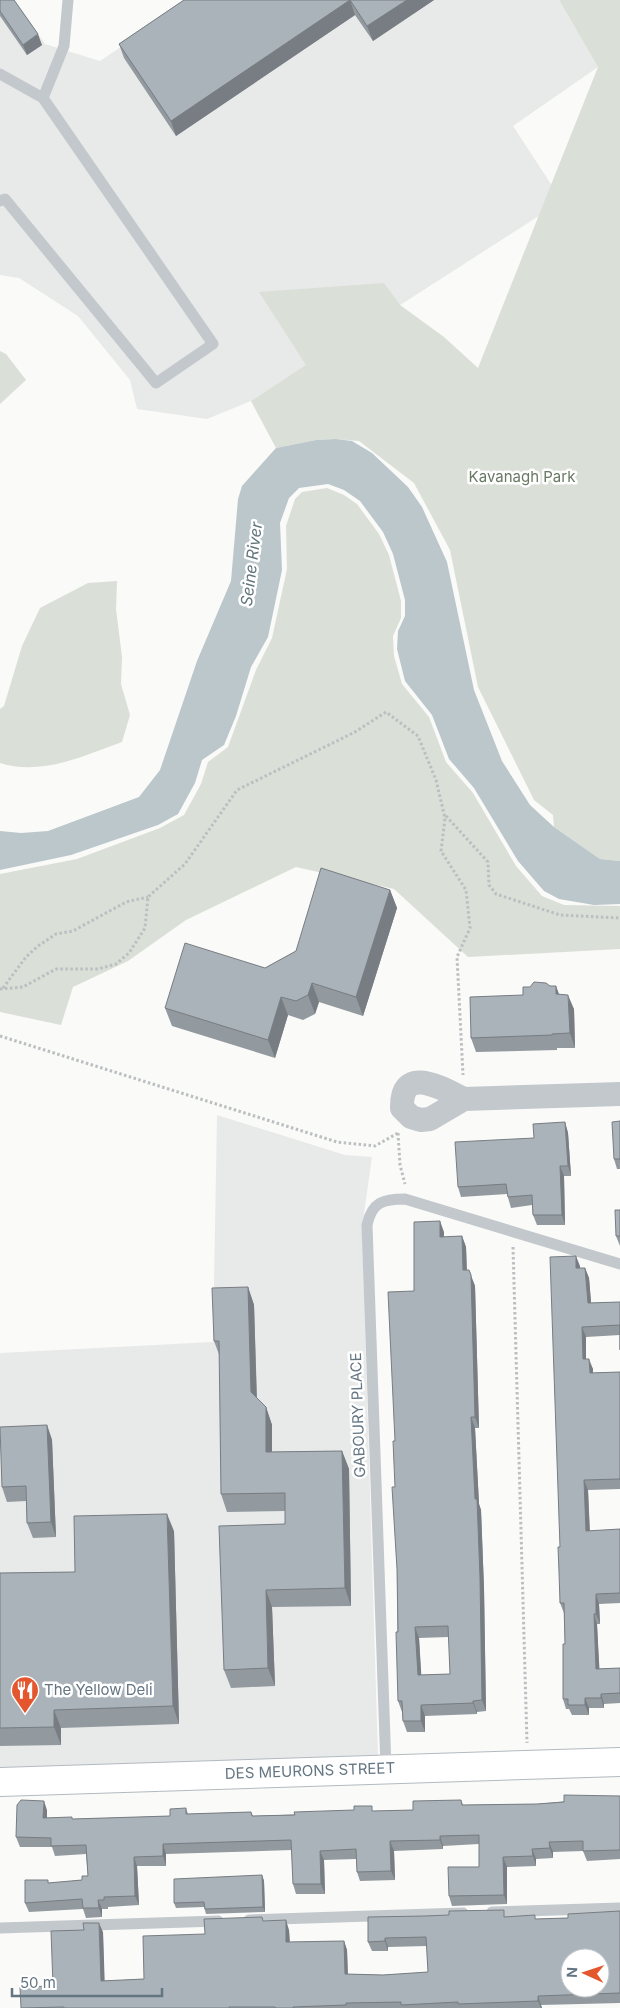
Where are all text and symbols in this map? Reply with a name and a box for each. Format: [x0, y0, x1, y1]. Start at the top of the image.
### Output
park label: Kavanagh Park [469, 467, 576, 486]
water label: Seine River [236, 520, 266, 607]
street label: GABOURY PLACE [346, 1352, 369, 1478]
restaurant icon: The Yellow Deli [10, 1675, 40, 1714]
place label: The Yellow Deli [44, 1680, 153, 1699]
street label: DES MEURONS STREET [225, 1758, 395, 1783]
north arrow [560, 1948, 610, 1998]
scale bar [12, 1966, 162, 1998]
text: N [563, 1967, 580, 1978]
text: 50 m [20, 1973, 56, 1992]

